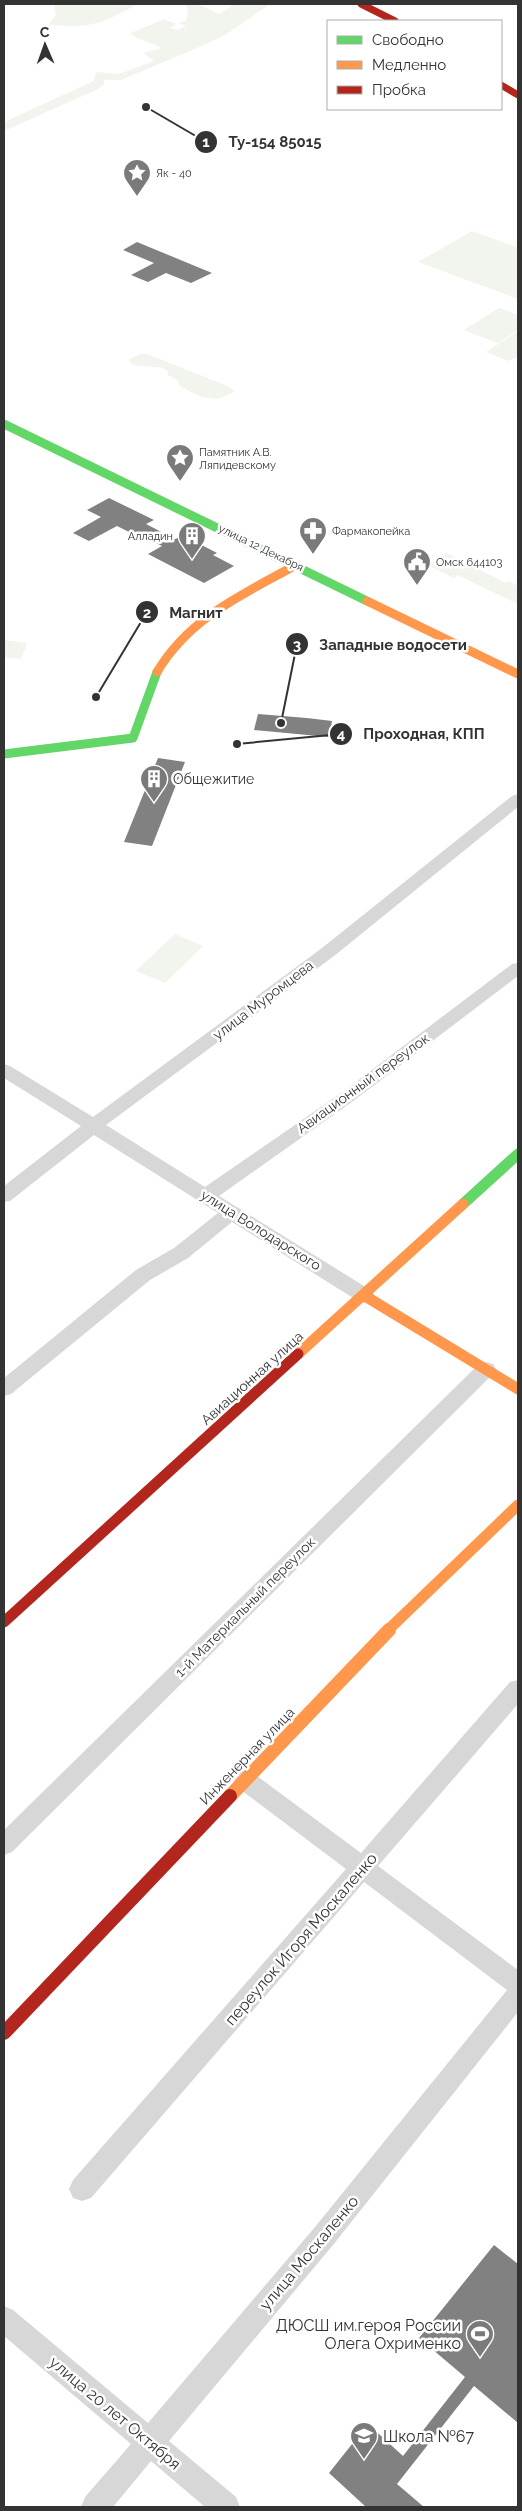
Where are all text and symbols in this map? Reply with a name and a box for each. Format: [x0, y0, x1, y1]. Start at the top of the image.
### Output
north arrow [20, 20, 70, 70]
legend [327, 20, 502, 110]
text: С [39, 24, 50, 40]
text: Свободно [372, 31, 444, 49]
text: Медленно [372, 56, 446, 74]
text: Пробка [372, 81, 426, 99]
callout: Ту-154 85015 [193, 127, 331, 157]
text: 1 [202, 133, 210, 151]
text: Ту-154 85015 [228, 133, 322, 151]
place icon: Як - 40 [122, 158, 152, 197]
place label: Як - 40 [156, 167, 192, 180]
place icon: Памятник А.В. Ляпидевскому [165, 443, 195, 482]
place label: Памятник А.В. Ляпидевскому [199, 446, 276, 472]
pharmacy icon: Фармакопейка [298, 516, 328, 555]
building icon: Алладин [177, 521, 207, 560]
street label: улица 12 Декабря [216, 522, 306, 574]
place label: Фармакопейка [332, 525, 410, 538]
place label: Алладин [128, 530, 173, 543]
public building icon: Омск 644103 [402, 547, 432, 586]
place label: Омск 644103 [436, 556, 503, 569]
callout: Магнит [134, 597, 233, 627]
text: 2 [143, 604, 151, 622]
text: Магнит [169, 604, 223, 622]
callout: Западные водосети [284, 629, 477, 659]
text: 3 [293, 636, 301, 654]
text: Западные водосети [319, 636, 467, 654]
callout: Проходная, КПП [329, 719, 495, 749]
text: 4 [337, 725, 346, 743]
text: Проходная, КПП [363, 725, 485, 743]
building icon: Общежитие [139, 764, 169, 803]
place label: Общежитие [173, 771, 254, 787]
street label: улица Муромцева [210, 957, 316, 1043]
street label: Авиационный переулок [294, 1030, 432, 1136]
street label: улица Володарского [198, 1187, 324, 1273]
street label: Авиационная улица [198, 1328, 306, 1428]
street label: 1-й Материальный переулок [172, 1534, 318, 1680]
street label: Инженерная улица [196, 1704, 298, 1808]
street label: переулок Игоря Москаленко [221, 1849, 381, 2029]
street label: улица Москаленко [256, 2192, 362, 2314]
place label: ДЮСШ им.героя России Олега Охрименко [276, 2316, 461, 2353]
sports icon: ДЮСШ им.героя России Олега Охрименко [465, 2319, 495, 2358]
street label: улица 20 лет Октября [45, 2352, 185, 2474]
school or university icon: Школа №67 [349, 2421, 379, 2460]
place label: Школа №67 [383, 2427, 474, 2446]

